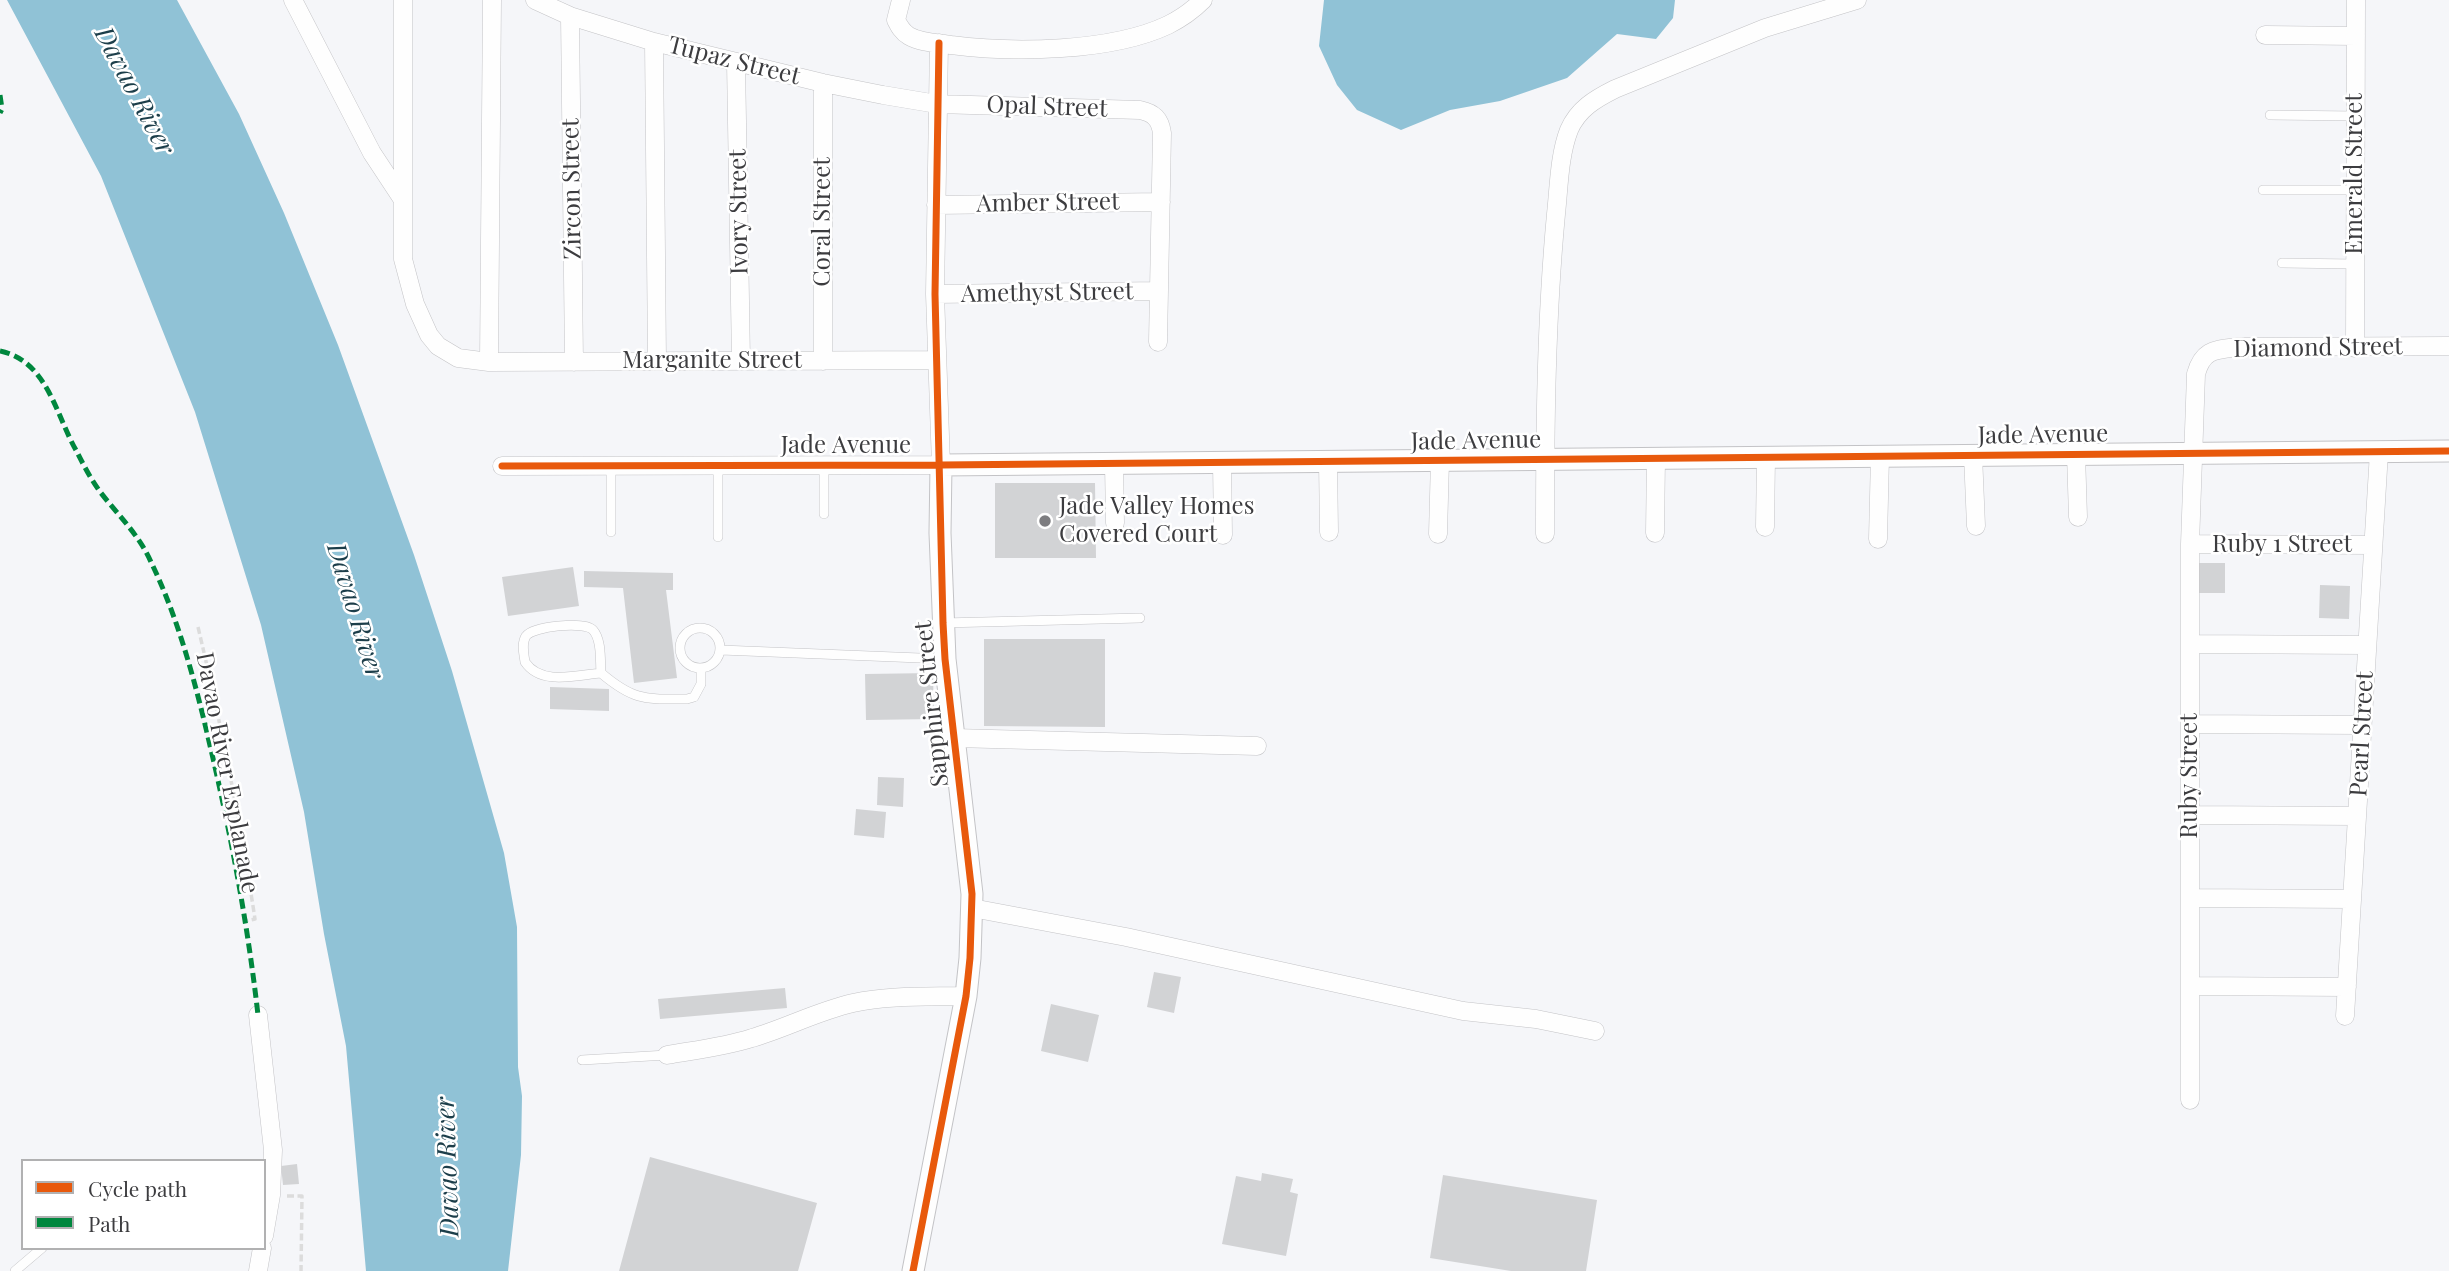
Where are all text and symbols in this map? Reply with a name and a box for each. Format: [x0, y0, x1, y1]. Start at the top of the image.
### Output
water label: Davao River [87, 22, 181, 160]
street label: Tupaz Street [665, 31, 803, 91]
street label: Opal Street [986, 90, 1108, 124]
street label: Emerald Street [2341, 93, 2369, 255]
street label: Zircon Street [556, 118, 588, 260]
street label: Ivory Street [724, 149, 754, 275]
street label: Coral Street [809, 157, 837, 287]
street label: Amber Street [976, 187, 1120, 219]
street label: Amethyst Street [960, 277, 1134, 309]
street label: Diamond Street [2233, 332, 2403, 364]
street label: Marganite Street [622, 347, 802, 375]
street label: Jade Avenue [1978, 419, 2108, 451]
street label: Jade Avenue [1411, 425, 1541, 457]
street label: Jade Avenue [781, 432, 911, 460]
place label: Jade Valley Homes Covered Court [1059, 493, 1254, 549]
marker: Jade Valley Homes Covered Court [1037, 513, 1053, 529]
street label: Ruby 1 Street [2212, 531, 2352, 559]
water label: Davao River [320, 539, 390, 683]
street label: Sapphire Street [909, 620, 955, 788]
street label: Davao River Esplanade [189, 650, 265, 896]
street label: Pearl Street [2344, 671, 2380, 797]
street label: Ruby Street [2176, 713, 2204, 839]
water label: Davao River [430, 1096, 466, 1238]
legend [21, 1159, 266, 1250]
text: Cycle path [88, 1174, 187, 1202]
text: Path [88, 1209, 130, 1237]

